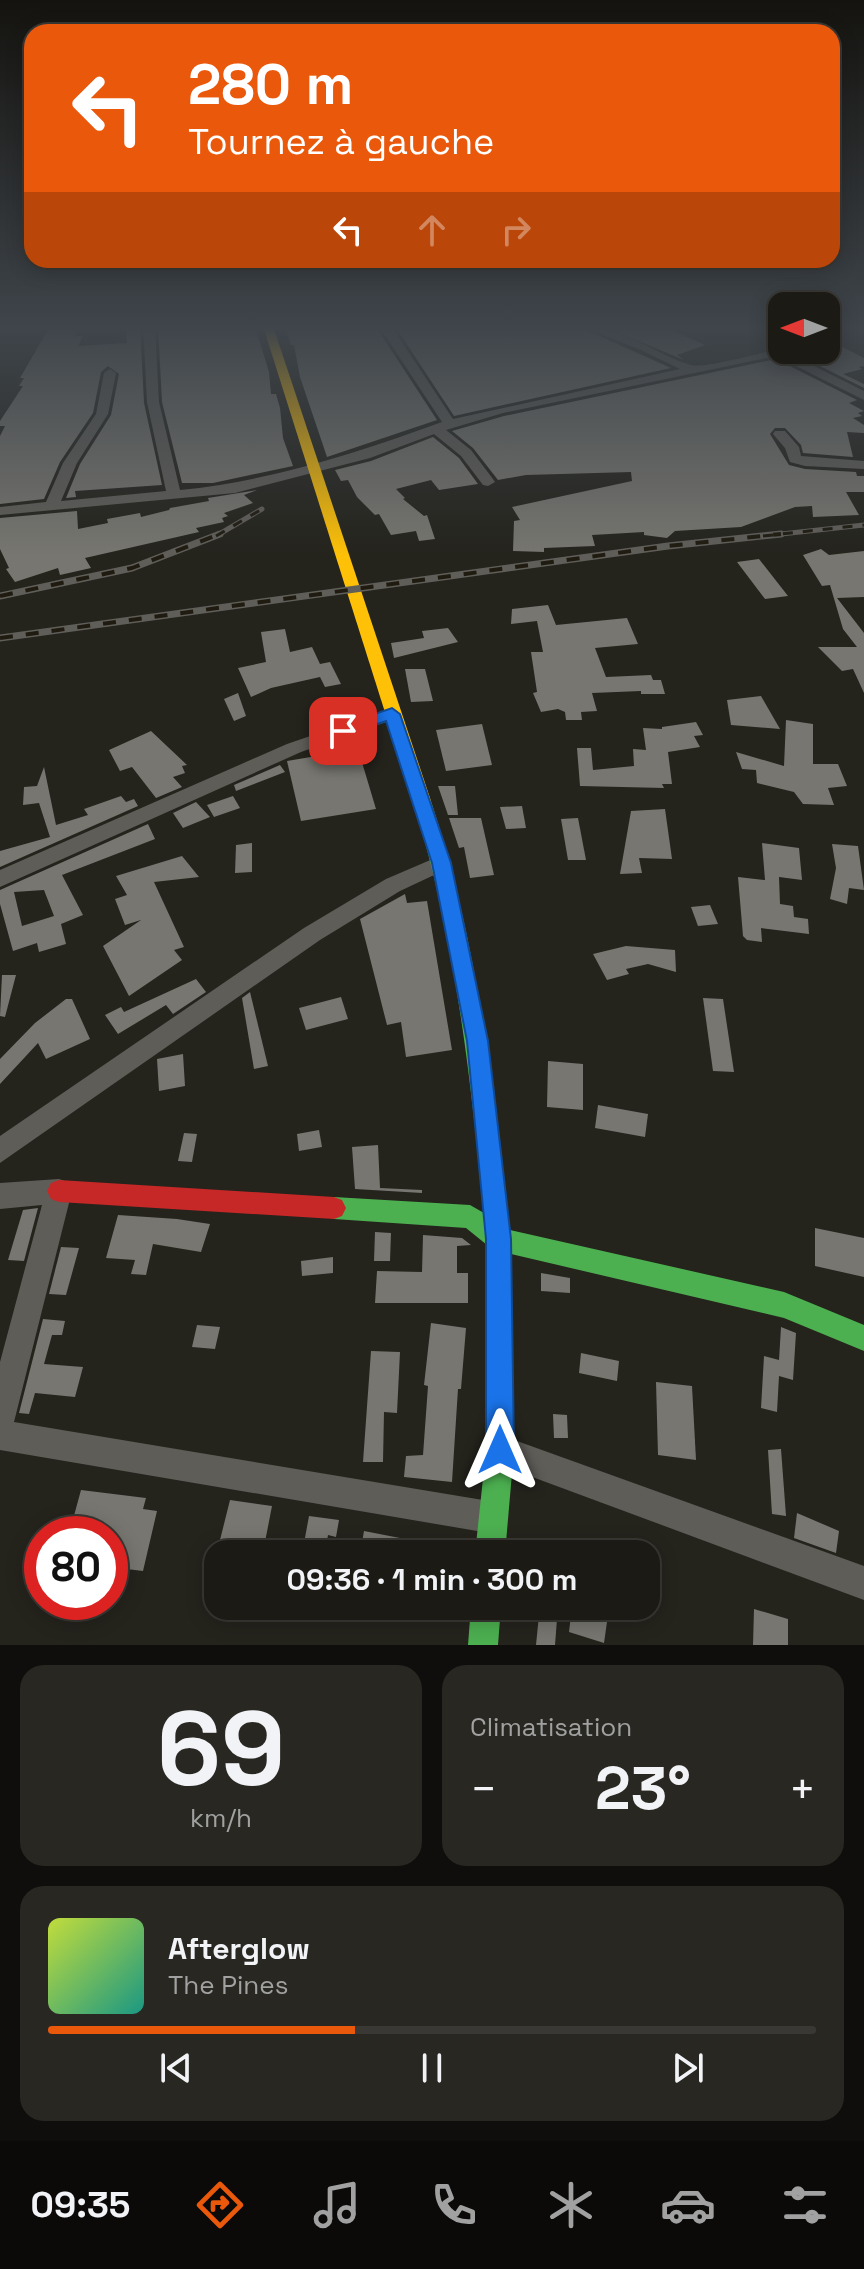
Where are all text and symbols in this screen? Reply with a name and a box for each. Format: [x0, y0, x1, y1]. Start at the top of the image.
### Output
text: 280 m [188, 49, 353, 120]
icon: left [56, 56, 160, 160]
text: Tournez à gauche [188, 119, 494, 165]
icon: left [326, 208, 370, 252]
icon: ahead [410, 208, 454, 252]
icon: right [494, 208, 538, 252]
north arrow [768, 292, 840, 364]
map controls [768, 292, 840, 364]
pin [309, 697, 377, 765]
icon: arrive [321, 709, 365, 753]
position arrow [458, 1408, 542, 1492]
speed limit sign: 80 [24, 1516, 128, 1620]
text: 09:36 · 1 min · 300 m [287, 1560, 577, 1599]
text: 69 [157, 1683, 285, 1815]
text: Climatisation [470, 1710, 632, 1744]
text: 23° [595, 1750, 691, 1827]
text: − [470, 1761, 497, 1817]
text: + [789, 1761, 816, 1817]
text: km/h [190, 1801, 252, 1835]
text: Afterglow [168, 1929, 310, 1968]
text: The Pines [168, 1968, 288, 2002]
icon: previous [154, 2046, 198, 2090]
icon: pause [410, 2046, 454, 2090]
icon: next [666, 2046, 710, 2090]
icon: directions [192, 2177, 248, 2233]
icon: music [309, 2177, 365, 2233]
icon: phone [426, 2177, 482, 2233]
icon: climate [543, 2177, 599, 2233]
icon: car [660, 2177, 716, 2233]
icon: filters [777, 2177, 833, 2233]
text: 09:35 [31, 2182, 130, 2228]

